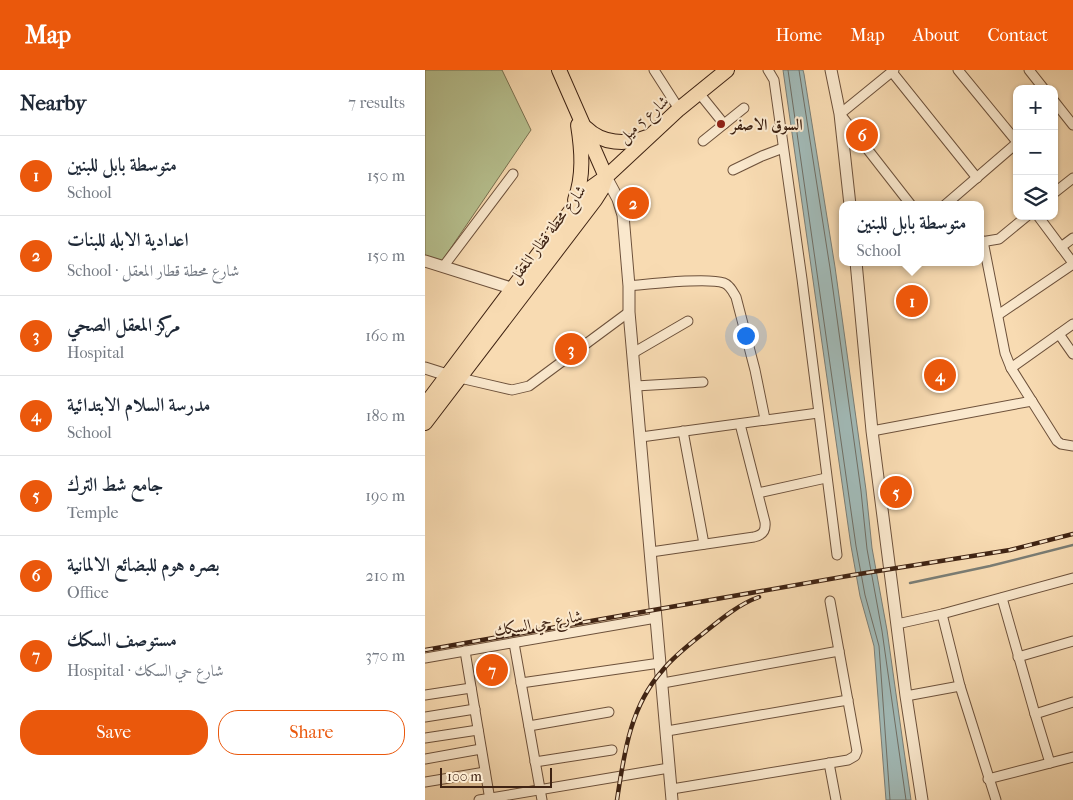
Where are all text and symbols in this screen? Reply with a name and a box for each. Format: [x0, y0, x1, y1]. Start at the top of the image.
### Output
text: Map [25, 21, 71, 49]
text: Home [775, 25, 822, 46]
text: Map [850, 25, 885, 46]
text: About [913, 25, 959, 46]
text: Contact [987, 25, 1048, 46]
map controls [1013, 85, 1058, 220]
button: + [1013, 85, 1058, 130]
text: Nearby [20, 91, 86, 115]
street label: شارع 5 ميل [614, 91, 675, 150]
text: 7 results [348, 93, 405, 112]
place label: السوق الاصفر [729, 115, 803, 135]
pin: 6 [846, 116, 878, 154]
marker: السوق الاصفر [715, 118, 727, 130]
button: − [1013, 130, 1058, 175]
text: متوسطة بابل للبنين [67, 154, 177, 176]
text: 1 [33, 166, 39, 185]
text: 150 m [367, 166, 405, 185]
button: layers [1013, 175, 1058, 220]
street label: شارع محطة قطار المعقل [504, 181, 593, 289]
text: School [67, 183, 112, 202]
pin: 2 [617, 184, 649, 222]
popup [839, 201, 984, 266]
text: متوسطة بابل للبنين [857, 212, 966, 234]
text: اعدادية الابله للبنات [67, 229, 189, 251]
text: School [857, 241, 901, 260]
text: 2 [32, 246, 40, 265]
text: 150 m [367, 246, 405, 265]
text: School · شارع محطة قطار المعقل [67, 261, 239, 280]
pin: 1 [896, 282, 928, 320]
text: مركز المعقل الصحي [67, 314, 180, 336]
your location [733, 323, 759, 349]
text: 3 [33, 326, 39, 345]
text: 160 m [365, 326, 405, 345]
pin: 3 [555, 330, 587, 368]
text: Hospital [67, 343, 124, 362]
pin: 4 [924, 356, 956, 394]
text: مدرسة السلام الابتدائية [67, 394, 210, 416]
text: 4 [31, 406, 41, 425]
text: 180 m [366, 406, 405, 425]
text: School [67, 423, 112, 442]
pin: 5 [880, 473, 912, 511]
text: جامع شط الترك [67, 474, 163, 496]
text: 5 [33, 486, 39, 505]
text: 190 m [365, 486, 405, 505]
text: Temple [67, 503, 118, 522]
text: بصره هوم للبضائع الالمانية [67, 554, 220, 576]
text: 6 [32, 566, 40, 585]
text: 210 m [366, 566, 405, 585]
text: Office [67, 583, 109, 602]
street label: شارع حي السكك [492, 606, 584, 644]
text: مستوصف السكك [67, 629, 177, 651]
text: 7 [32, 646, 40, 665]
text: 370 m [365, 646, 405, 665]
pin: 7 [476, 651, 508, 689]
text: Hospital · شارع حي السكك [67, 661, 224, 680]
button: Save [20, 710, 208, 755]
button: Share [218, 710, 405, 755]
scale bar [440, 765, 553, 788]
text: 100 m [447, 768, 482, 785]

